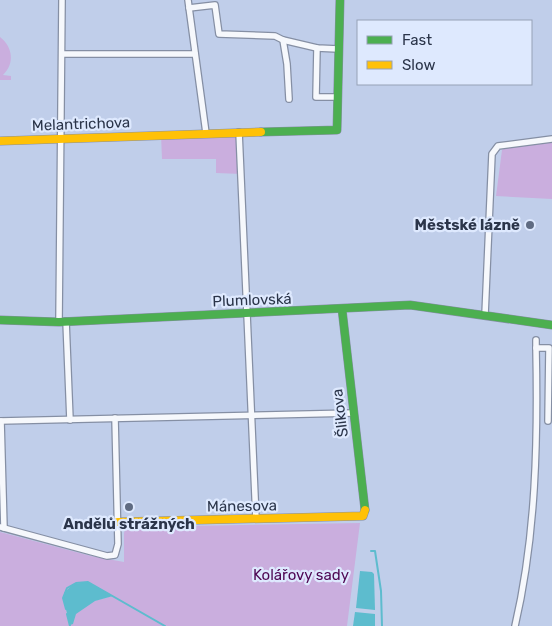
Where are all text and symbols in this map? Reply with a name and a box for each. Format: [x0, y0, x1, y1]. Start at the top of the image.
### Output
legend [357, 20, 532, 85]
text: Fast [402, 31, 432, 49]
text: Slow [402, 56, 435, 74]
street label: Melantrichova [31, 113, 131, 135]
place label: Městské lázně [415, 216, 520, 234]
marker: Městské lázně [524, 219, 536, 231]
street label: Plumlovská [212, 290, 292, 310]
street label: Šlikova [328, 388, 352, 438]
street label: Mánesova [207, 496, 277, 516]
marker: Andělů strážných [123, 501, 135, 513]
place label: Andělů strážných [63, 515, 195, 533]
park label: Kolářovy sady [253, 566, 349, 584]

